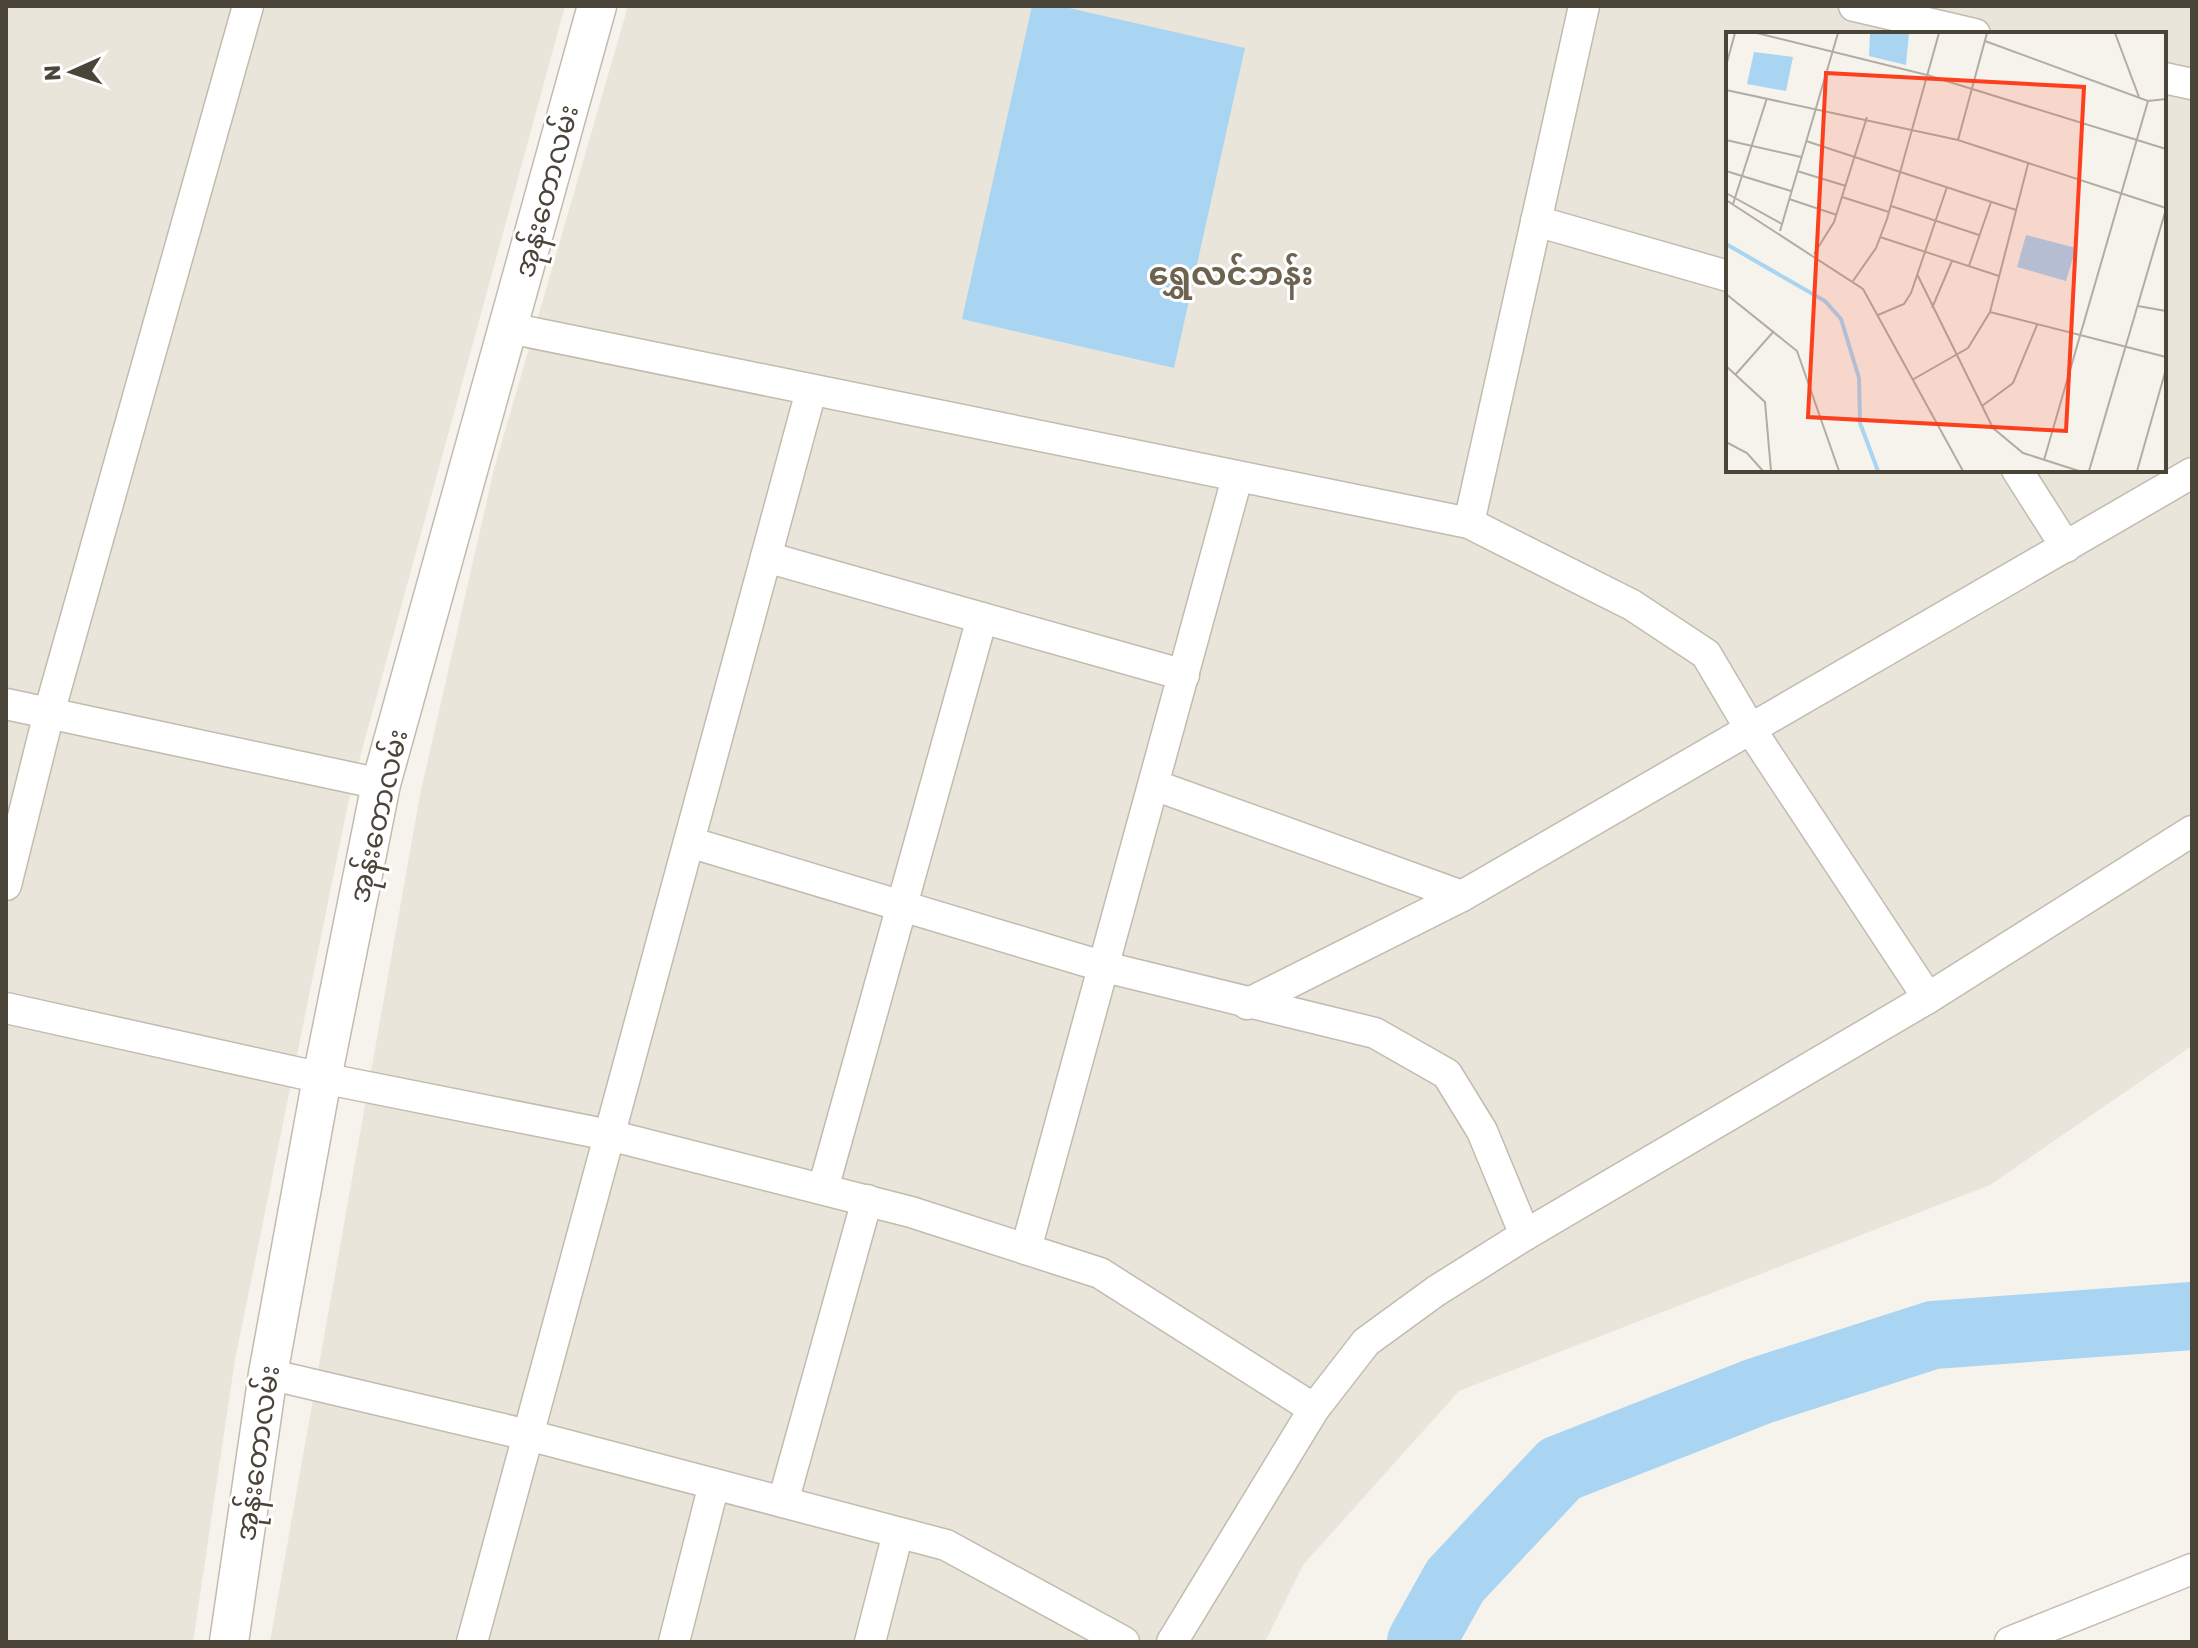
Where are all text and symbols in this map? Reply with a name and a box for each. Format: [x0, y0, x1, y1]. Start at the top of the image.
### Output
north arrow [32, 32, 112, 112]
inset map [1726, 32, 2166, 472]
text: N [39, 64, 66, 82]
street label: အုန်းတောလမ်း [506, 101, 591, 283]
district label: ရွှေလင်ဘန်း [1149, 252, 1314, 300]
street label: အုန်းတောလမ်း [341, 726, 420, 908]
street label: အုန်းတောလမ်း [227, 1363, 292, 1544]

